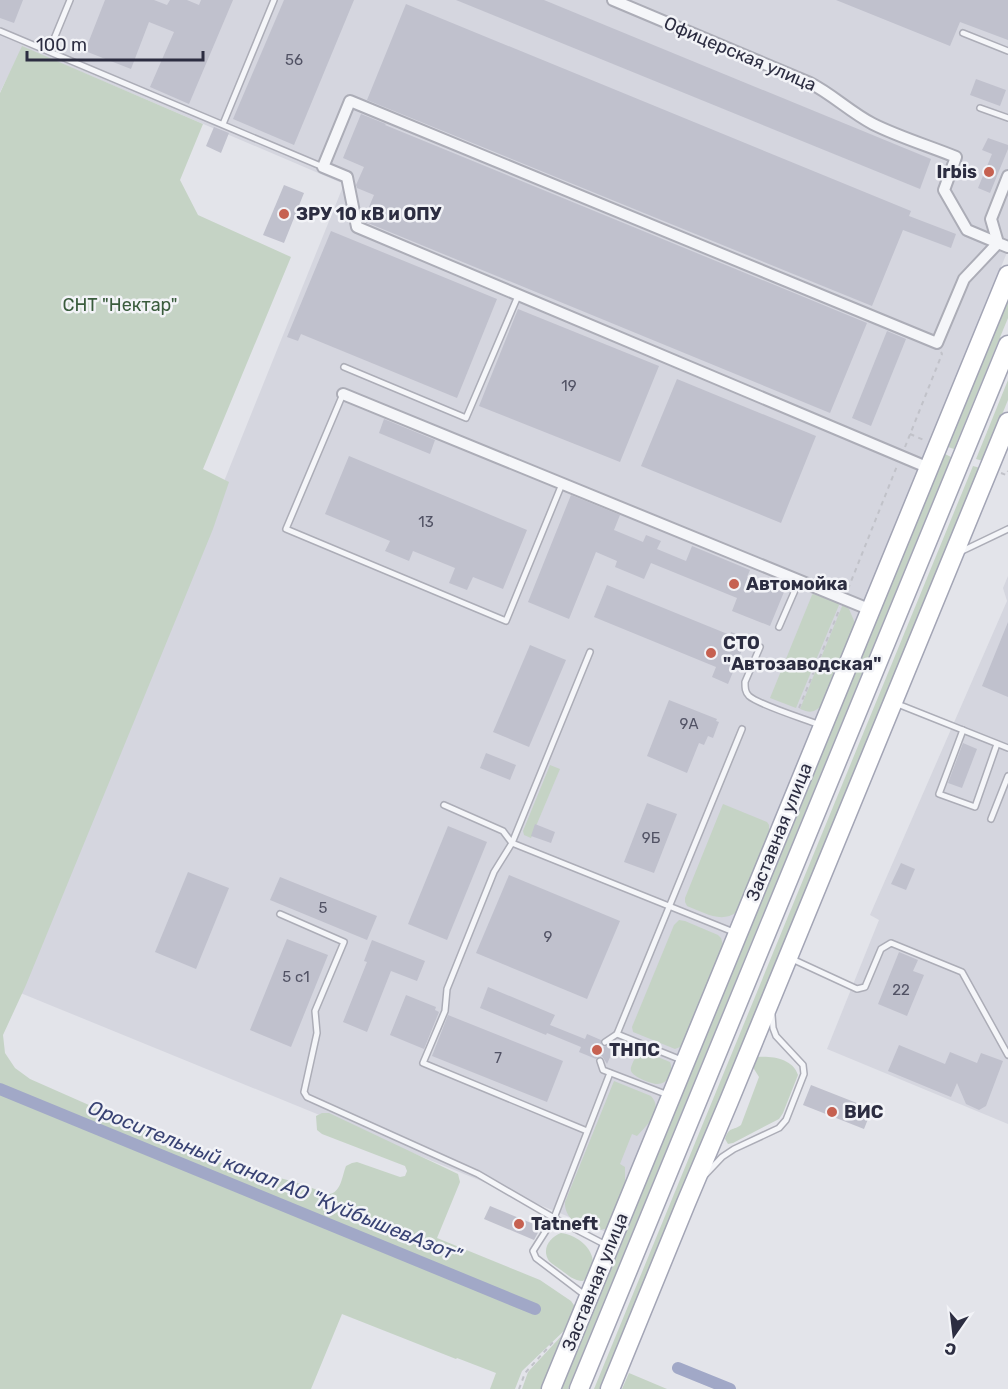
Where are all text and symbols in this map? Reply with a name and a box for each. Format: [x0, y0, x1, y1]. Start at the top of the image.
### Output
street label: Офицерская улица [660, 12, 820, 96]
scale bar [27, 24, 202, 62]
text: 100 m [36, 34, 87, 56]
house number: 56 [285, 51, 303, 69]
place label: Irbis [937, 161, 977, 183]
marker: Irbis [982, 165, 996, 179]
place label: ЗРУ 10 кВ и ОПУ [296, 203, 442, 225]
marker: ЗРУ 10 кВ и ОПУ [277, 207, 291, 221]
park label: СНТ "Нектар" [62, 294, 178, 316]
house number: 19 [561, 377, 577, 395]
house number: 13 [418, 513, 434, 531]
place label: Автомойка [746, 573, 848, 595]
marker: Автомойка [727, 577, 741, 591]
place label: СТО "Автозаводская" [723, 632, 881, 675]
marker: СТО "Автозаводская" [704, 646, 718, 660]
house number: 9А [680, 715, 698, 733]
street label: Заставная улица [741, 760, 817, 904]
house number: 9Б [642, 829, 661, 847]
house number: 5 [319, 899, 328, 917]
house number: 9 [544, 928, 553, 946]
house number: 5 с1 [282, 968, 310, 986]
house number: 22 [892, 981, 910, 999]
place label: ТНПС [609, 1039, 660, 1061]
marker: ТНПС [590, 1043, 604, 1057]
house number: 7 [494, 1049, 502, 1067]
water label: Оросительный канал АО "КуйбышевАзот" [85, 1095, 467, 1268]
place label: ВИС [844, 1101, 884, 1123]
marker: ВИС [825, 1105, 839, 1119]
street label: Заставная улица [557, 1210, 633, 1354]
place label: Tatneft [531, 1213, 598, 1235]
marker: Tatneft [512, 1217, 526, 1231]
north arrow [924, 1305, 984, 1365]
text: С [943, 1338, 958, 1360]

